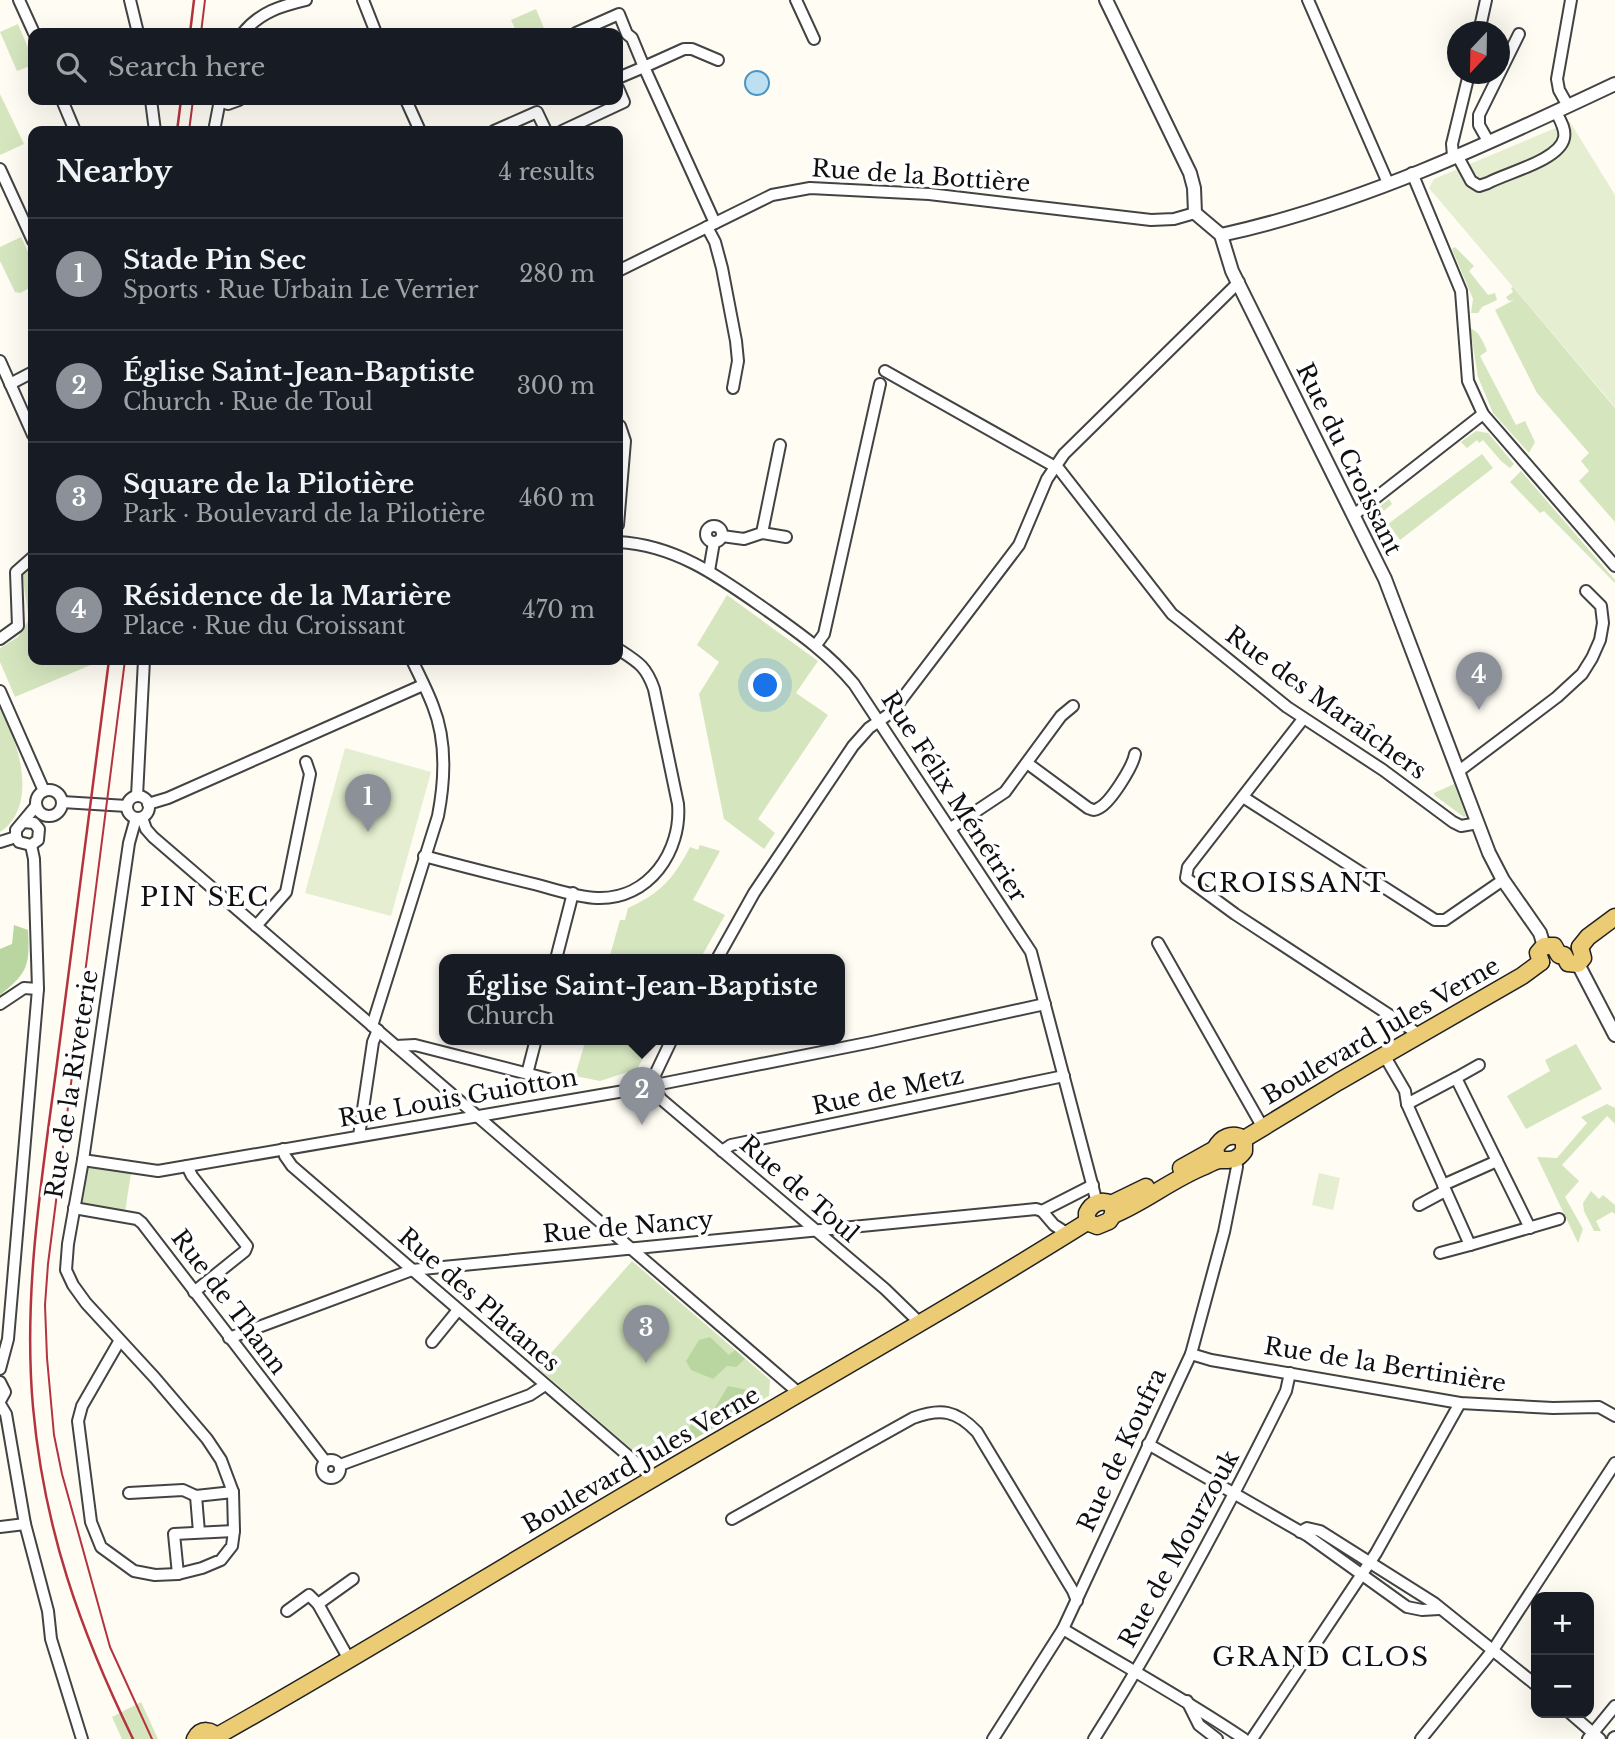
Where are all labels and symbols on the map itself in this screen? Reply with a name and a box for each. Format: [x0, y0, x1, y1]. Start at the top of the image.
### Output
north arrow [1447, 21, 1510, 84]
street label: Rue de la Bottière [811, 153, 1031, 198]
street label: Rue du Croissant [1290, 358, 1408, 559]
street label: Rue des Maraîchers [1220, 620, 1432, 785]
pin: 4 [1456, 652, 1502, 710]
your location [748, 668, 782, 702]
street label: Rue Félix Ménétrier [875, 686, 1034, 908]
pin: 1 [345, 774, 391, 832]
district label: CROISSANT [1196, 867, 1388, 899]
district label: PIN SEC [140, 881, 270, 913]
street label: Boulevard Jules Verne [1257, 951, 1505, 1110]
street label: Rue de la Riveterie [39, 967, 104, 1200]
street label: Rue de Metz [809, 1060, 966, 1121]
street label: Rue Louis Guiotton [336, 1062, 580, 1133]
pin: 2 [619, 1067, 665, 1125]
street label: Rue de Toul [734, 1129, 865, 1248]
street label: Rue de Nancy [541, 1205, 715, 1248]
street label: Rue des Platanes [393, 1222, 566, 1378]
street label: Rue de Thann [165, 1224, 293, 1380]
pin: 3 [623, 1305, 669, 1363]
street label: Rue de la Bertinière [1262, 1331, 1508, 1398]
street label: Rue de Koufra [1071, 1363, 1172, 1536]
street label: Boulevard Jules Verne [517, 1380, 765, 1539]
street label: Rue de Mourzouk [1112, 1445, 1245, 1652]
district label: GRAND CLOS [1212, 1641, 1430, 1673]

